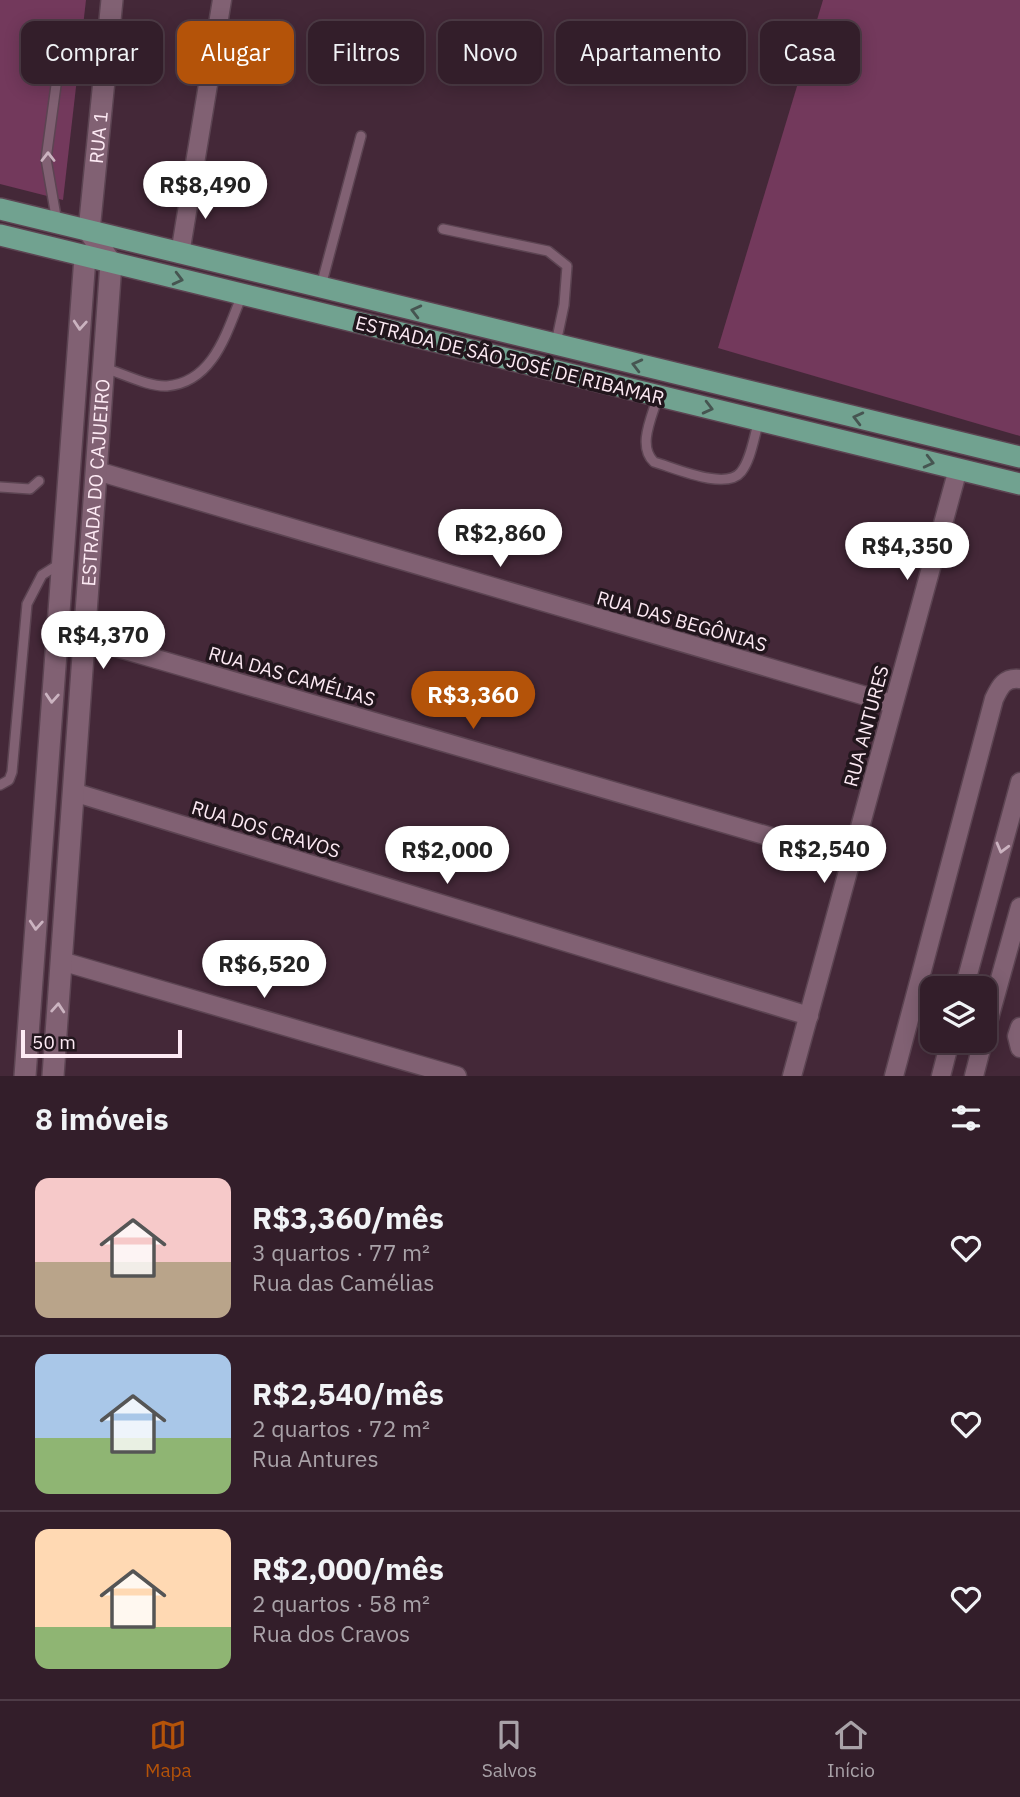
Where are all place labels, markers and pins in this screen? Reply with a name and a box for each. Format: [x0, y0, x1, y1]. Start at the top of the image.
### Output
pin: R$8,490 [140, 162, 270, 221]
pin: R$2,860 [435, 510, 565, 569]
pin: R$4,350 [842, 522, 972, 582]
pin: R$4,370 [38, 612, 168, 671]
pin: R$3,360 [408, 672, 538, 731]
pin: R$2,000 [382, 826, 512, 886]
pin: R$2,540 [759, 826, 889, 885]
pin: R$6,520 [199, 940, 329, 1000]

